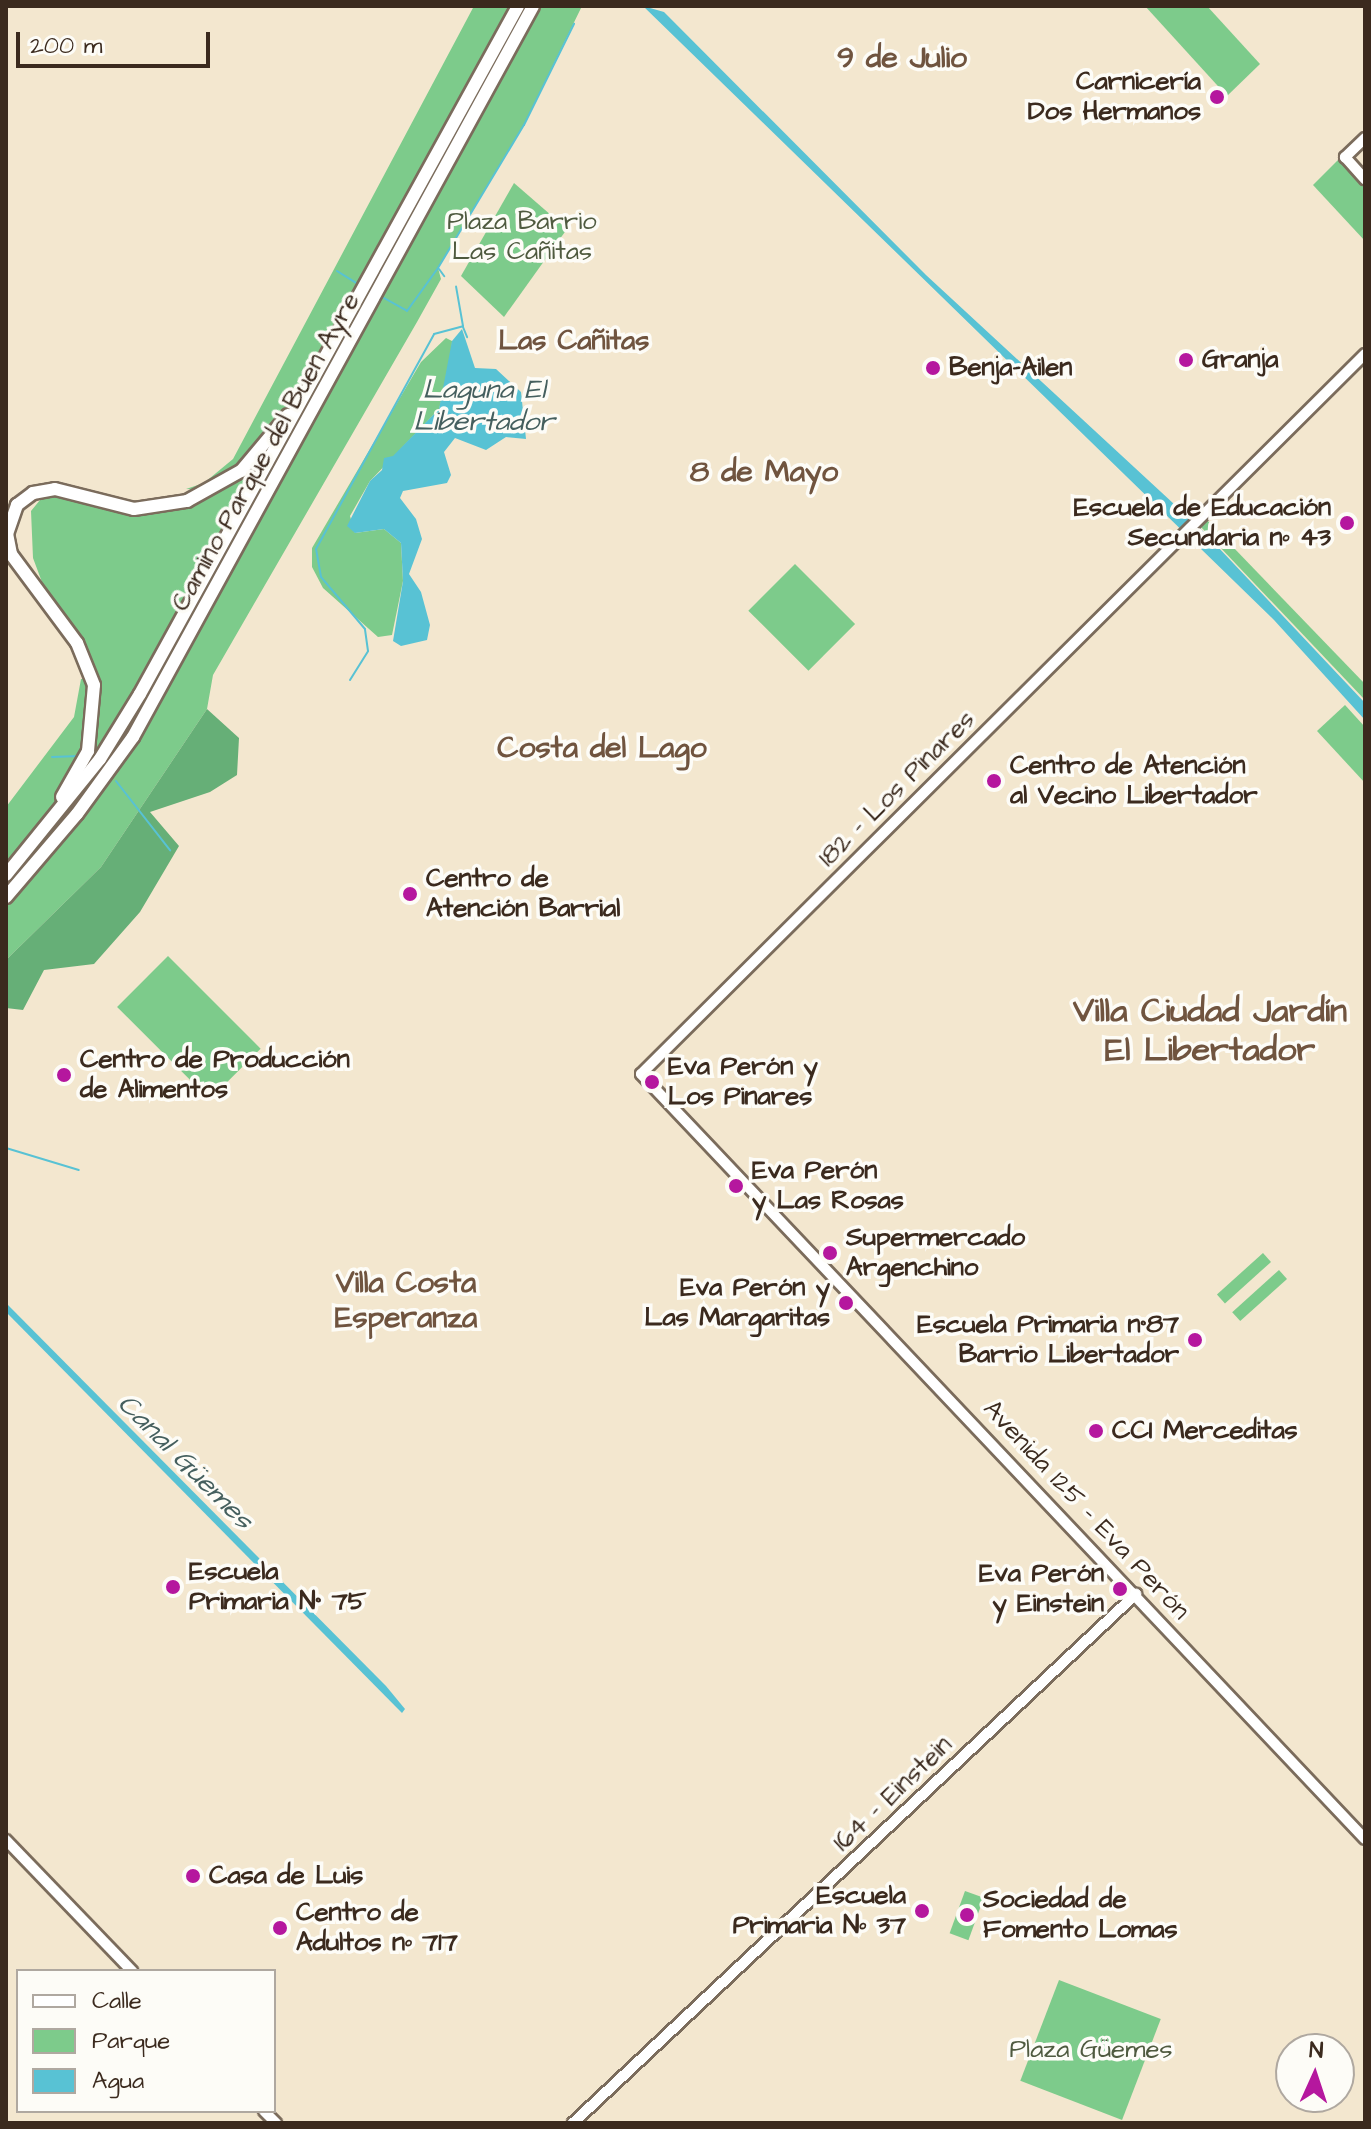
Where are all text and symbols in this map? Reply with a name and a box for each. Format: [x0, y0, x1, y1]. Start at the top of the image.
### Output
scale bar [20, 16, 214, 66]
text: 200 m [30, 29, 102, 63]
district label: 9 de Julio [837, 40, 967, 76]
place label: Carnicería Dos Hermanos [1028, 66, 1201, 128]
marker: Carnicería Dos Hermanos [1208, 88, 1226, 106]
park label: Plaza Barrio Las Cañitas [447, 206, 597, 268]
street label: Camino Parque del Buen Ayre [165, 287, 367, 617]
district label: Las Cañitas [499, 324, 649, 358]
place label: Granja [1202, 344, 1278, 376]
marker: Granja [1177, 351, 1195, 369]
place label: Benja-Ailen [949, 352, 1072, 384]
marker: Benja-Ailen [924, 359, 942, 377]
water label: Laguna El Libertador [413, 373, 555, 439]
district label: 8 de Mayo [690, 454, 838, 490]
place label: Escuela de Educación Secundaria nº 43 [1074, 492, 1331, 554]
marker: Escuela de Educación Secundaria nº 43 [1338, 514, 1356, 532]
street label: 182 - Los Pinares [812, 704, 982, 874]
district label: Costa del Lago [497, 730, 707, 766]
place label: Centro de Atención al Vecino Libertador [1010, 750, 1258, 812]
marker: Centro de Atención al Vecino Libertador [985, 772, 1003, 790]
place label: Centro de Atención Barrial [426, 863, 620, 924]
marker: Centro de Atención Barrial [401, 885, 419, 903]
district label: Villa Ciudad Jardín El Libertador [1073, 991, 1347, 1070]
place label: Centro de Producción de Alimentos [80, 1044, 350, 1106]
place label: Eva Perón y Los Pinares [668, 1051, 818, 1112]
marker: Centro de Producción de Alimentos [55, 1066, 73, 1084]
marker: Eva Perón y Los Pinares [643, 1073, 661, 1091]
place label: Eva Perón y Las Rosas [752, 1155, 904, 1216]
marker: Eva Perón y Las Rosas [727, 1177, 745, 1195]
place label: Supermercado Argenchino [846, 1222, 1025, 1284]
marker: Supermercado Argenchino [821, 1244, 839, 1262]
district label: Villa Costa Esperanza [335, 1265, 477, 1336]
place label: Eva Perón y Las Margaritas [645, 1272, 830, 1334]
marker: Eva Perón y Las Margaritas [837, 1294, 855, 1312]
place label: Escuela Primaria n°87 Barrio Libertador [917, 1309, 1179, 1370]
marker: Escuela Primaria n°87 Barrio Libertador [1186, 1331, 1204, 1349]
water label: Canal Güemes [110, 1387, 260, 1537]
street label: Avenida 125 - Eva Perón [976, 1394, 1196, 1626]
place label: CCI Merceditas [1112, 1415, 1298, 1447]
marker: CCI Merceditas [1087, 1422, 1105, 1440]
place label: Escuela Primaria N° 75 [189, 1556, 366, 1618]
place label: Eva Perón y Einstein [979, 1558, 1104, 1620]
marker: Escuela Primaria N° 75 [164, 1578, 182, 1596]
marker: Eva Perón y Einstein [1111, 1580, 1129, 1598]
street label: 164 - Einstein [827, 1730, 959, 1858]
place label: Casa de Luis [209, 1860, 363, 1892]
marker: Casa de Luis [184, 1867, 202, 1885]
place label: Escuela Primaria Nº 37 [733, 1880, 906, 1942]
place label: Sociedad de Fomento Lomas [983, 1884, 1178, 1946]
place label: Centro de Adultos nº 717 [296, 1897, 458, 1958]
marker: Escuela Primaria Nº 37 [913, 1902, 931, 1920]
marker: Sociedad de Fomento Lomas [958, 1906, 976, 1924]
marker: Centro de Adultos nº 717 [271, 1919, 289, 1937]
legend [16, 1969, 276, 2113]
text: Calle [92, 1984, 142, 2018]
text: Parque [92, 2024, 170, 2058]
north arrow [1275, 2033, 1355, 2113]
park label: Plaza Güemes [1009, 2034, 1173, 2066]
text: N [1308, 2035, 1324, 2066]
text: Agua [92, 2064, 144, 2098]

